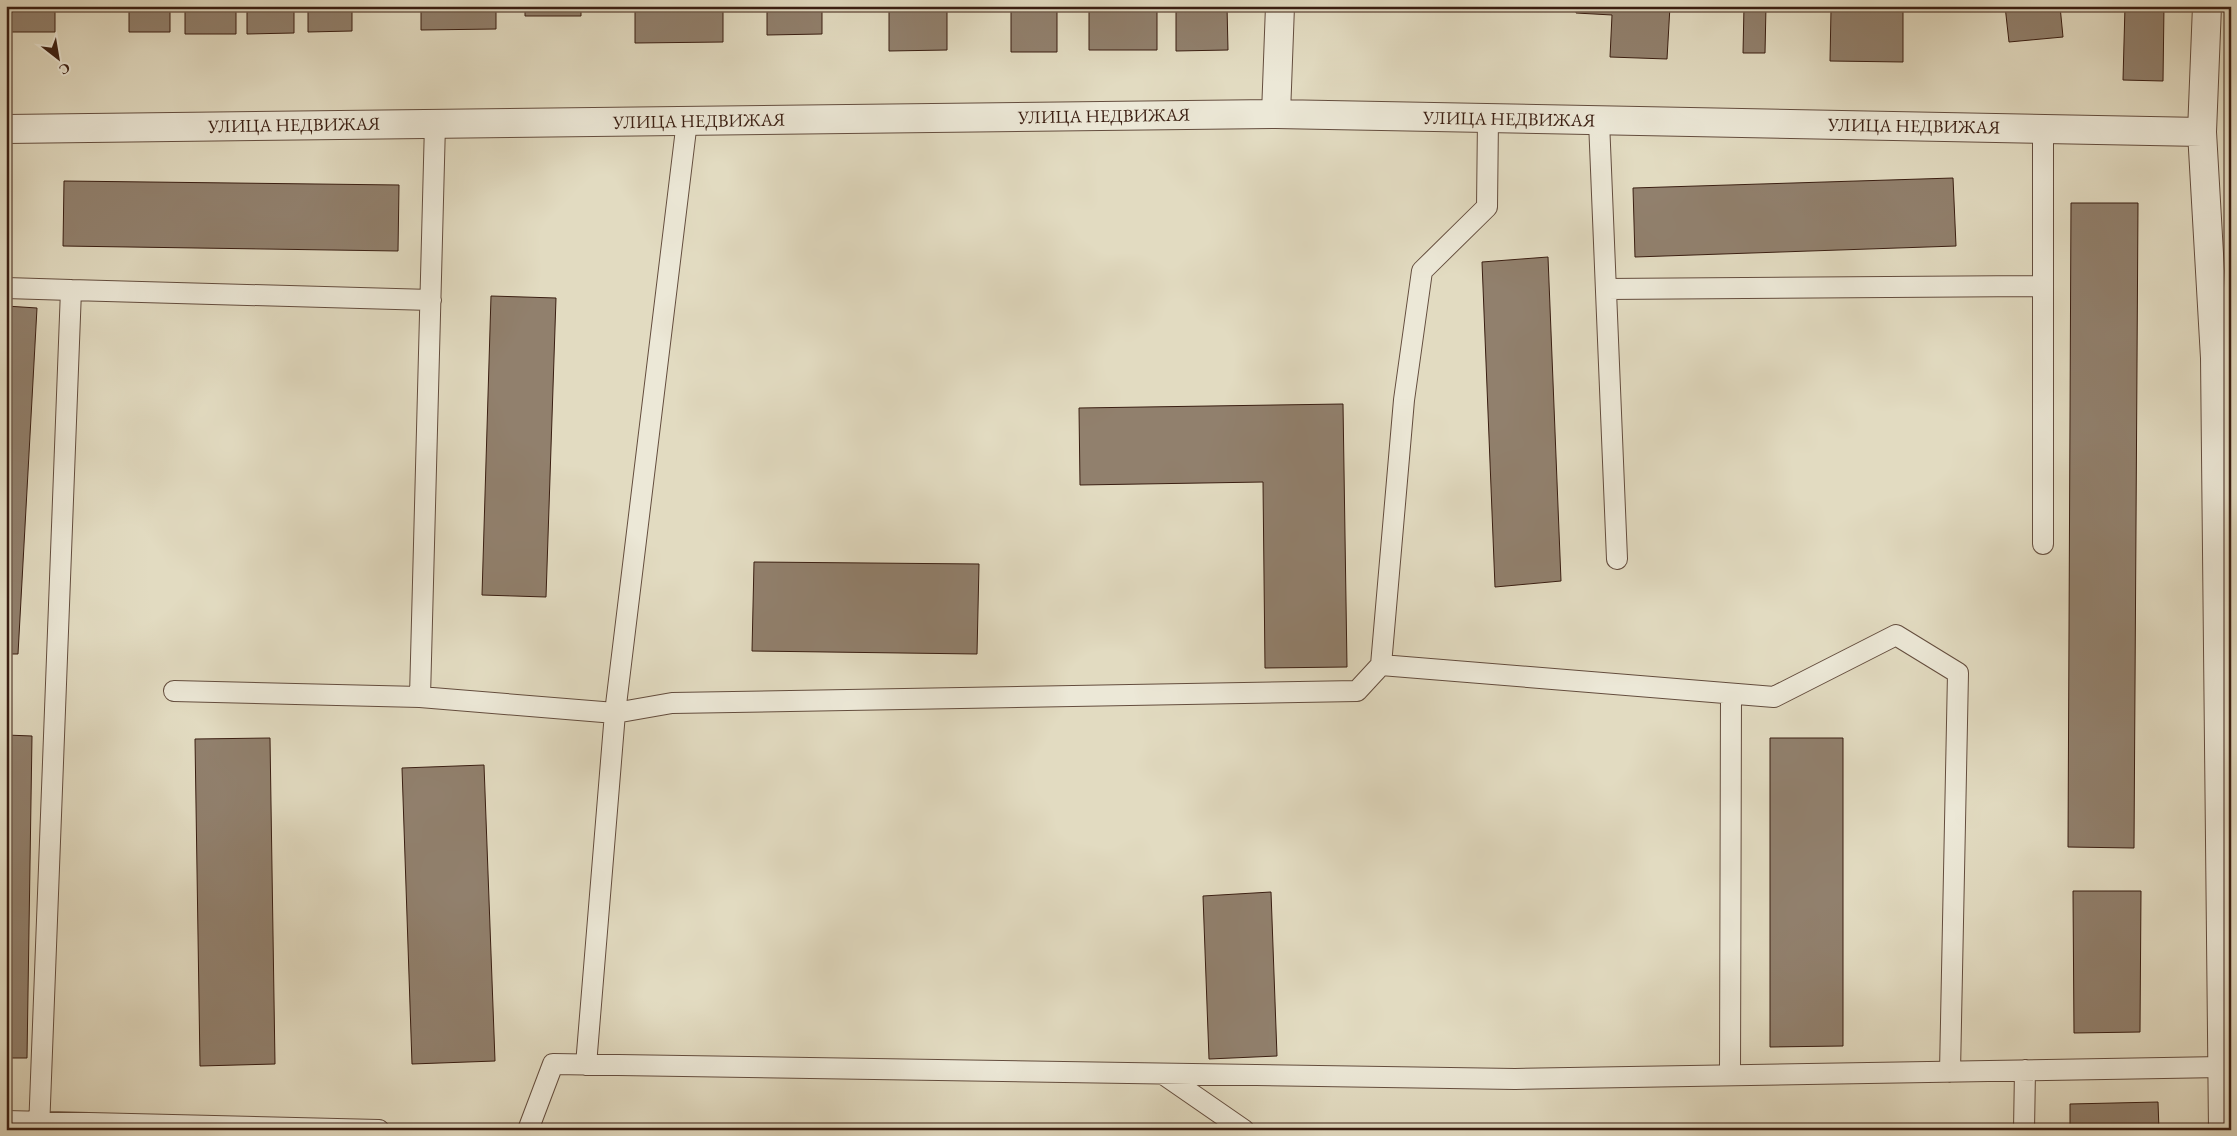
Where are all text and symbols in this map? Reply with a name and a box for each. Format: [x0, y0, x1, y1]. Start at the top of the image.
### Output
north arrow [32, 32, 82, 82]
text: С [56, 59, 74, 79]
street label: УЛИЦА НЕДВИЖАЯ [1017, 102, 1190, 129]
street label: УЛИЦА НЕДВИЖАЯ [1422, 105, 1595, 132]
street label: УЛИЦА НЕДВИЖАЯ [612, 107, 785, 134]
street label: УЛИЦА НЕДВИЖАЯ [207, 111, 380, 138]
street label: УЛИЦА НЕДВИЖАЯ [1827, 112, 2000, 139]

